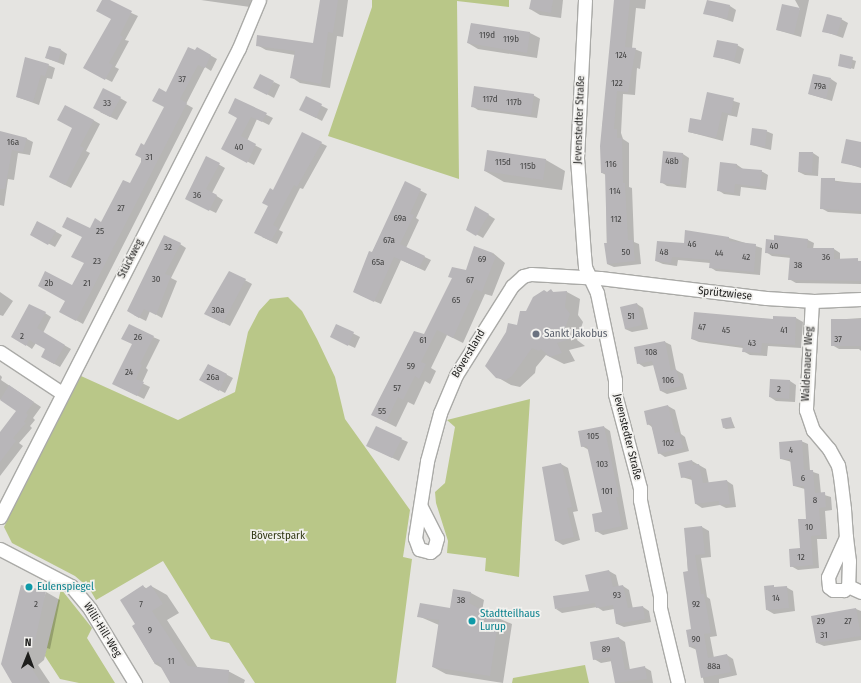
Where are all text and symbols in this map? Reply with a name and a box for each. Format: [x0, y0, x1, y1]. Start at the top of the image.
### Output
house number: 119d [479, 30, 495, 40]
house number: 119b [503, 34, 519, 44]
house number: 124 [615, 50, 627, 60]
house number: 37 [178, 74, 186, 84]
street label: Jevenstedter Straße [572, 76, 588, 164]
house number: 122 [611, 78, 623, 88]
house number: 79a [814, 81, 826, 91]
house number: 117d [482, 94, 498, 104]
house number: 117b [506, 97, 522, 107]
house number: 33 [103, 98, 111, 108]
house number: 16a [7, 137, 19, 147]
house number: 40 [234, 142, 244, 152]
house number: 31 [145, 152, 153, 162]
house number: 48b [665, 156, 679, 166]
house number: 115d [495, 157, 511, 167]
house number: 116 [605, 159, 617, 169]
house number: 115b [520, 161, 536, 171]
house number: 114 [609, 186, 621, 196]
house number: 36 [193, 190, 201, 200]
house number: 27 [117, 203, 125, 213]
house number: 69a [393, 213, 407, 223]
house number: 112 [611, 214, 621, 224]
house number: 25 [96, 226, 104, 236]
house number: 67a [383, 235, 395, 245]
street label: Stückweg [115, 237, 147, 281]
house number: 46 [688, 239, 696, 249]
house number: 40 [769, 241, 779, 251]
house number: 32 [164, 242, 172, 252]
house number: 50 [622, 247, 630, 257]
house number: 48 [660, 247, 668, 257]
house number: 44 [715, 248, 723, 258]
house number: 42 [742, 252, 750, 262]
house number: 36 [822, 252, 830, 262]
house number: 69 [478, 254, 486, 264]
house number: 23 [93, 256, 101, 266]
house number: 65a [372, 257, 384, 267]
house number: 38 [794, 260, 802, 270]
house number: 30 [152, 274, 160, 284]
house number: 67 [466, 275, 474, 285]
house number: 2b [45, 278, 53, 288]
house number: 21 [83, 278, 91, 288]
street label: Sprützwiese [697, 285, 753, 303]
house number: 65 [452, 295, 460, 305]
house number: 30a [211, 305, 225, 315]
house number: 51 [627, 311, 635, 321]
house number: 47 [698, 322, 706, 332]
house number: 45 [722, 325, 730, 335]
house number: 41 [780, 325, 788, 335]
street label: Waldenauer Weg [799, 326, 817, 402]
place label: Sankt Jakobus [544, 327, 607, 341]
street label: Böverstland [449, 328, 489, 380]
marker: Sankt Jakobus [531, 329, 541, 339]
house number: 2 [20, 331, 24, 341]
house number: 26 [134, 332, 142, 342]
house number: 37 [834, 334, 842, 344]
house number: 61 [419, 335, 427, 345]
house number: 43 [748, 338, 756, 348]
house number: 108 [645, 347, 657, 357]
house number: 59 [407, 361, 415, 371]
house number: 24 [125, 367, 133, 377]
house number: 26a [207, 372, 219, 382]
house number: 106 [662, 375, 674, 385]
house number: 57 [393, 383, 401, 393]
house number: 2 [777, 384, 781, 394]
street label: Jevenstedter Straße [610, 392, 644, 482]
house number: 55 [378, 406, 386, 416]
house number: 105 [587, 431, 599, 441]
house number: 102 [662, 438, 674, 448]
house number: 4 [789, 445, 793, 455]
house number: 103 [596, 459, 608, 469]
house number: 6 [801, 473, 805, 483]
house number: 101 [601, 486, 613, 496]
house number: 8 [813, 495, 817, 505]
house number: 10 [805, 522, 813, 532]
park label: Böverstpark [251, 529, 305, 543]
house number: 12 [797, 552, 805, 562]
place label: Eulenspiegel [37, 580, 94, 594]
marker: Eulenspiegel [24, 582, 34, 592]
house number: 93 [613, 590, 621, 600]
house number: 14 [772, 593, 780, 603]
house number: 38 [457, 595, 465, 605]
house number: 2 [34, 599, 38, 609]
house number: 7 [139, 599, 143, 609]
house number: 92 [692, 599, 700, 609]
street label: Willi-Hill-Weg [80, 600, 124, 660]
place label: Stadtteilhaus Lurup [480, 608, 540, 634]
marker: Stadtteilhaus Lurup [467, 616, 477, 626]
house number: 29 [817, 616, 825, 626]
house number: 27 [844, 616, 852, 626]
house number: 9 [148, 625, 152, 635]
house number: 31 [820, 630, 828, 640]
house number: 90 [691, 634, 701, 644]
north arrow [8, 635, 48, 675]
text: N [25, 636, 32, 649]
house number: 89 [602, 644, 610, 654]
house number: 11 [168, 656, 174, 666]
house number: 88a [707, 661, 721, 671]

